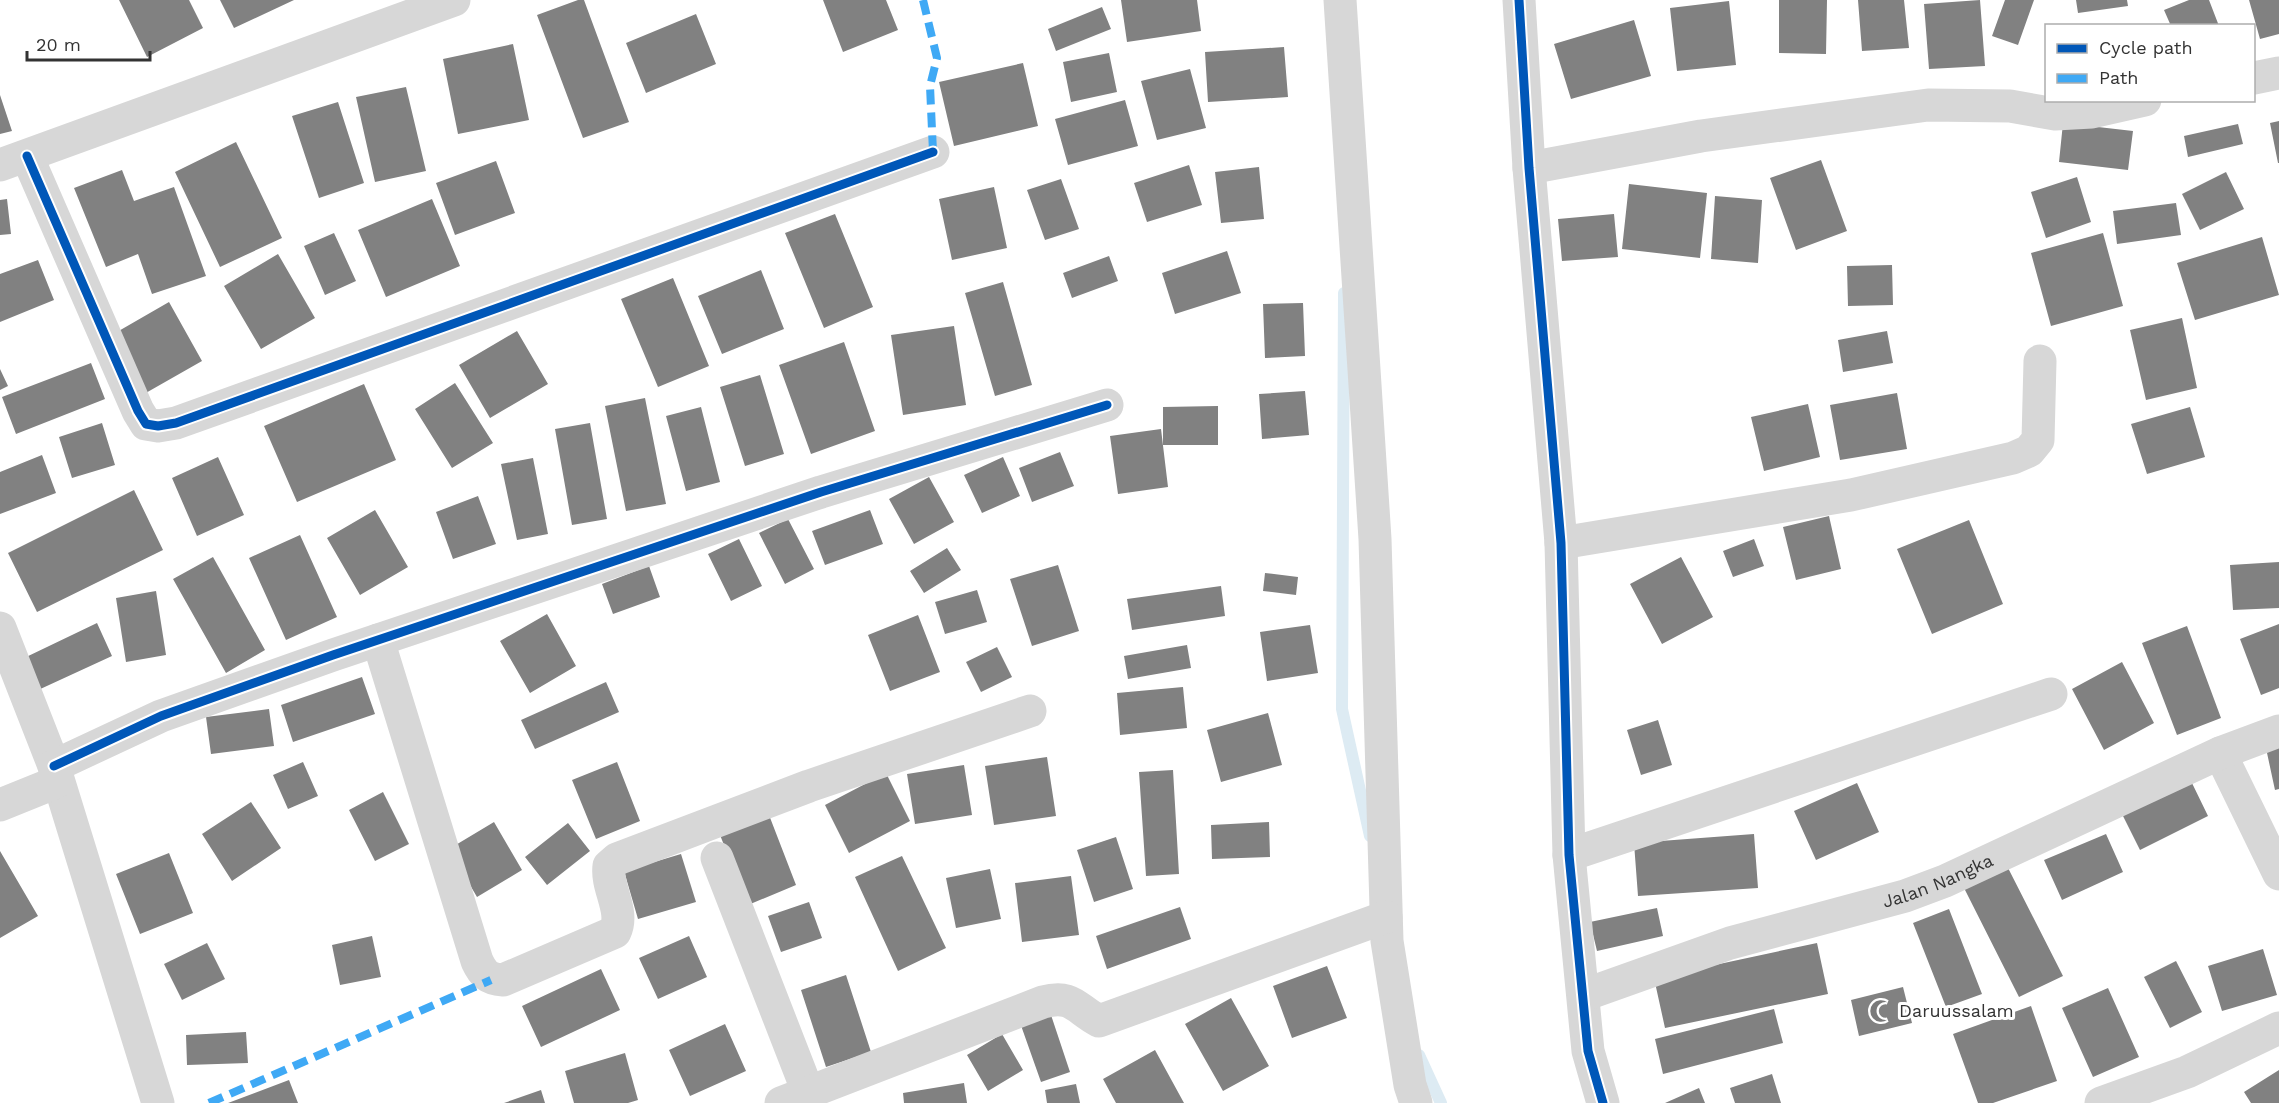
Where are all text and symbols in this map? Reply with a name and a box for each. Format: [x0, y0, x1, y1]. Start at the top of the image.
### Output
scale bar [27, 24, 150, 62]
legend [2045, 24, 2255, 102]
text: 20 m [36, 34, 81, 55]
text: Cycle path [2099, 37, 2193, 58]
text: Path [2099, 67, 2139, 88]
street label: Jalan Nangka [1880, 849, 1996, 912]
mosque icon: Daruussalam [1868, 998, 1894, 1024]
place label: Daruussalam [1899, 1000, 2014, 1021]

